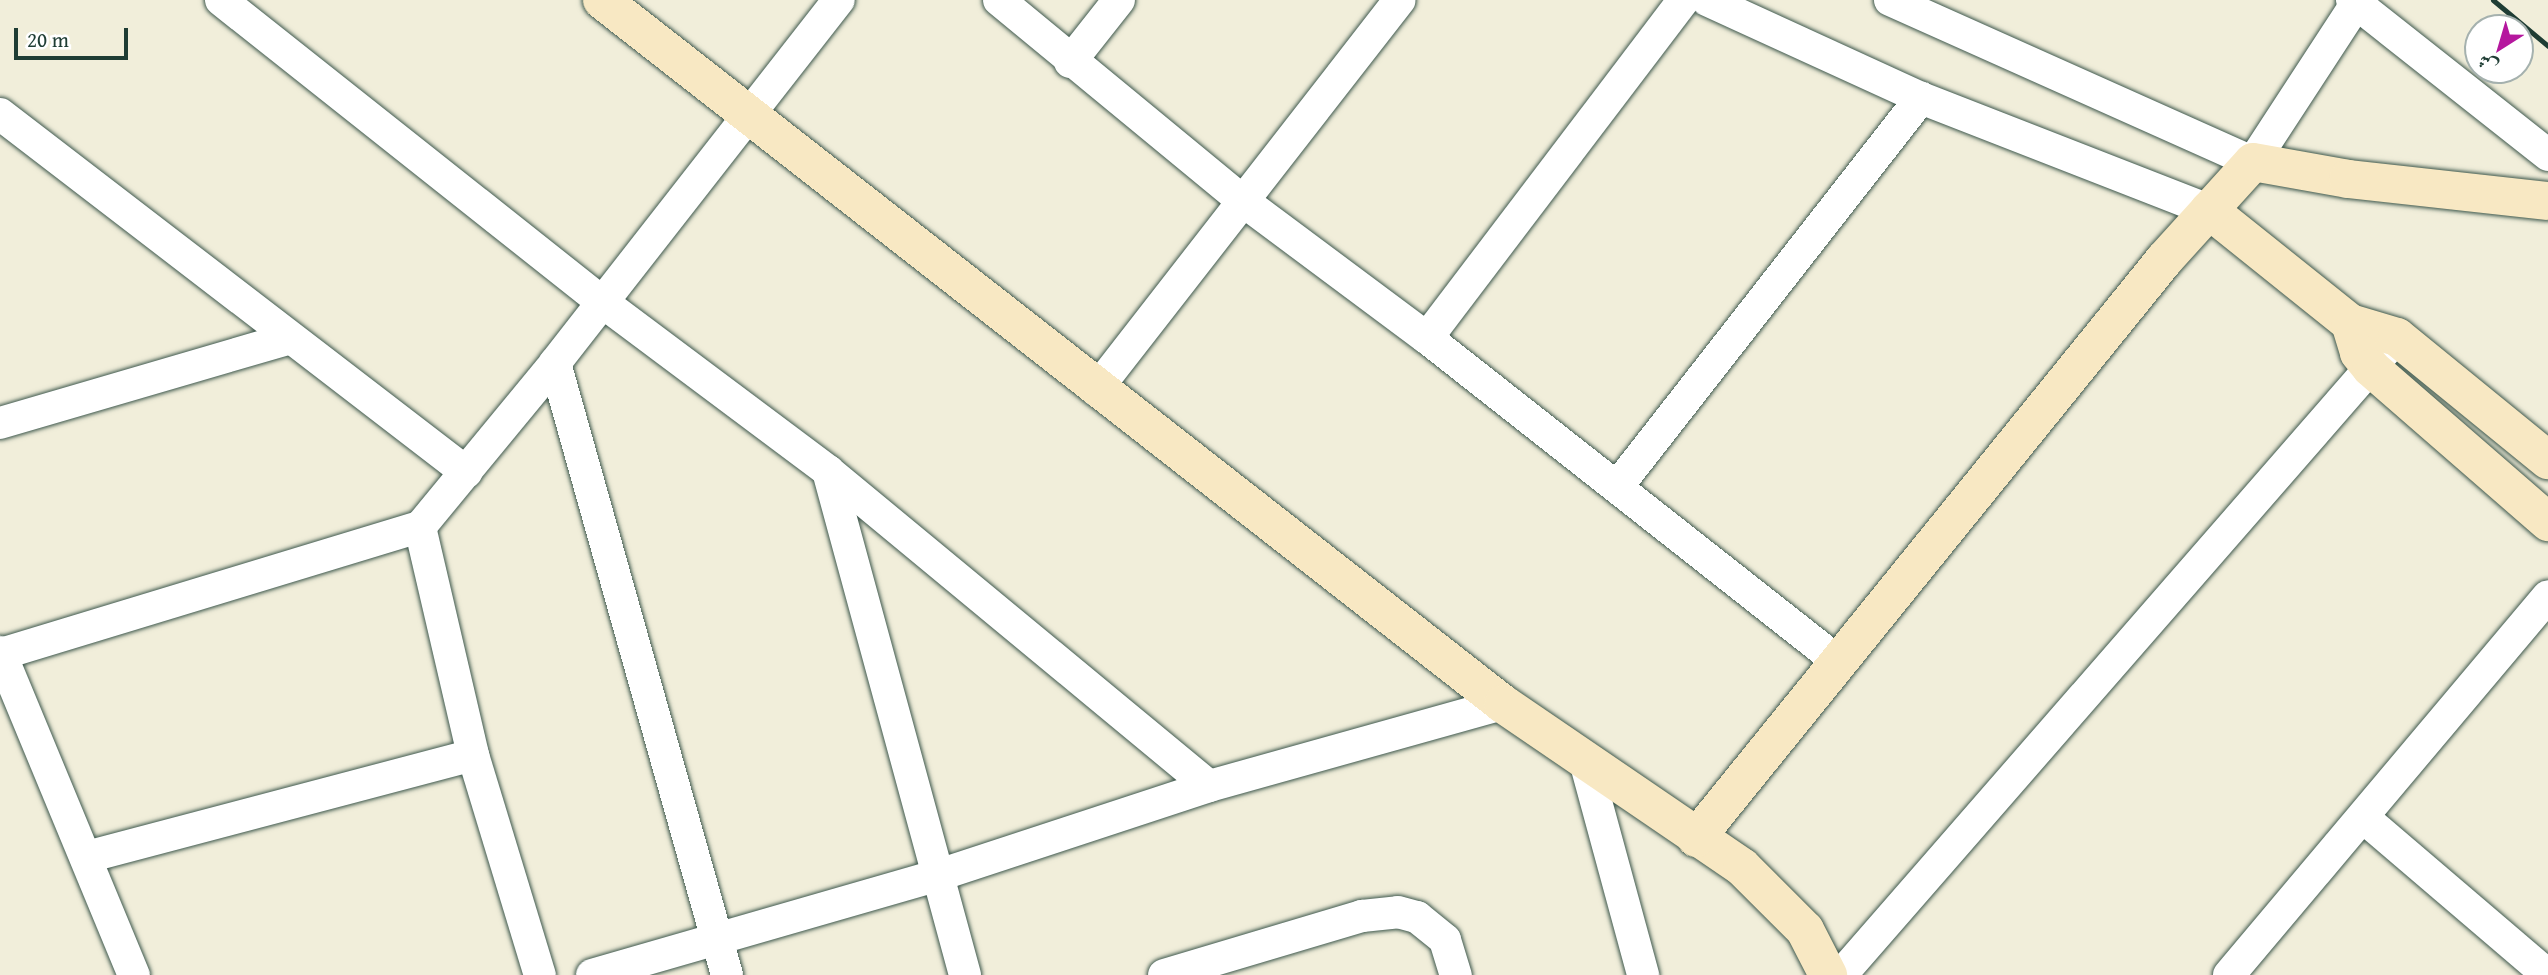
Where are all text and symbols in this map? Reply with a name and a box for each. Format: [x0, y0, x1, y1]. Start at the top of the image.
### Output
scale bar [18, 14, 131, 58]
north arrow [2464, 14, 2534, 84]
text: 20 m [27, 24, 69, 55]
text: ش [2472, 47, 2504, 81]

